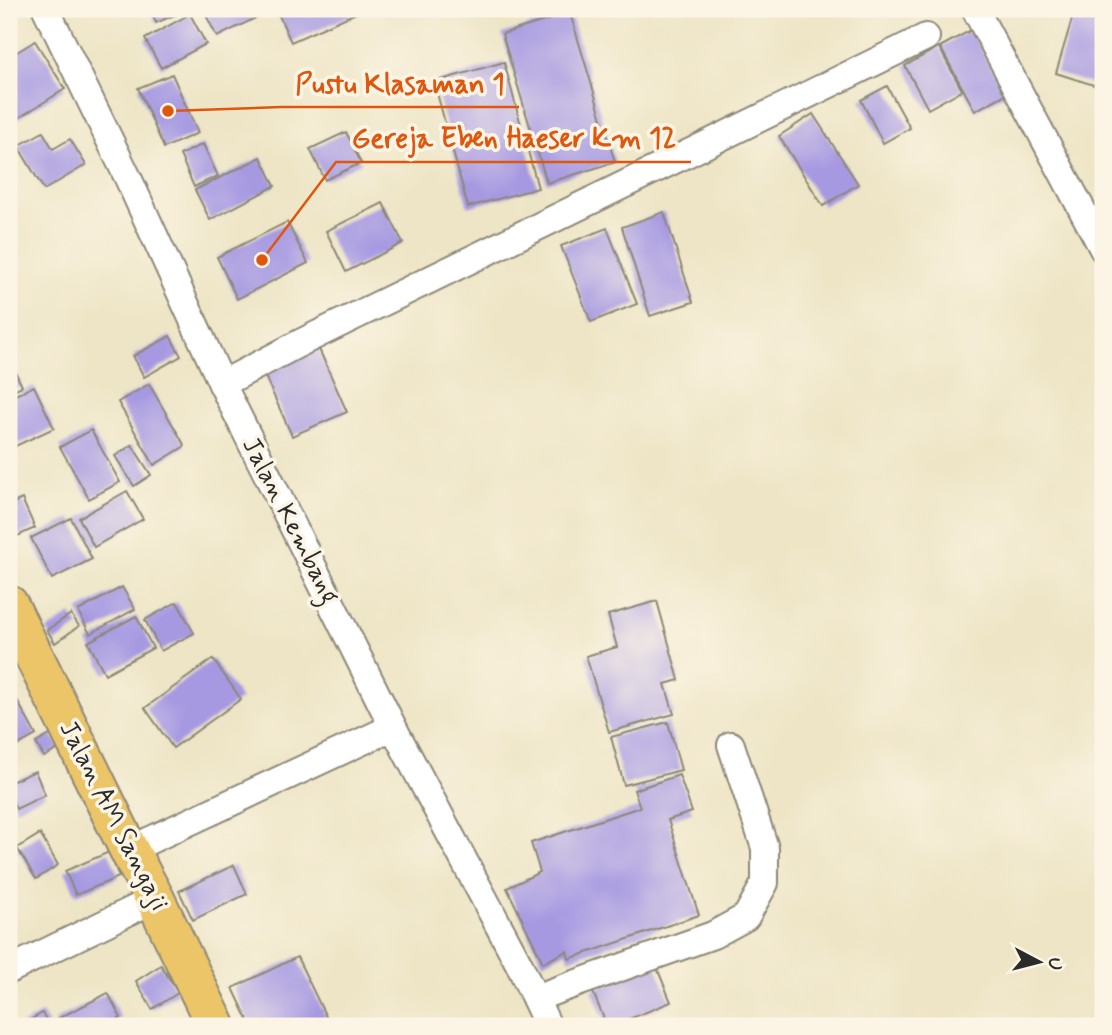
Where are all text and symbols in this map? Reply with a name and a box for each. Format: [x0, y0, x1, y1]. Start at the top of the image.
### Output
callout: Pustu Klasaman 1 [281, 58, 519, 107]
text: Pustu Klasaman 1 [295, 67, 505, 104]
callout: Gereja Eben Haeser Km 12 [336, 113, 691, 162]
text: Gereja Eben Haeser Km 12 [352, 121, 676, 158]
street label: Jalan Kembang [231, 432, 347, 612]
street label: Jalan AM Sangaji [50, 715, 176, 917]
north arrow [1004, 926, 1074, 996]
text: U [1041, 956, 1068, 972]

